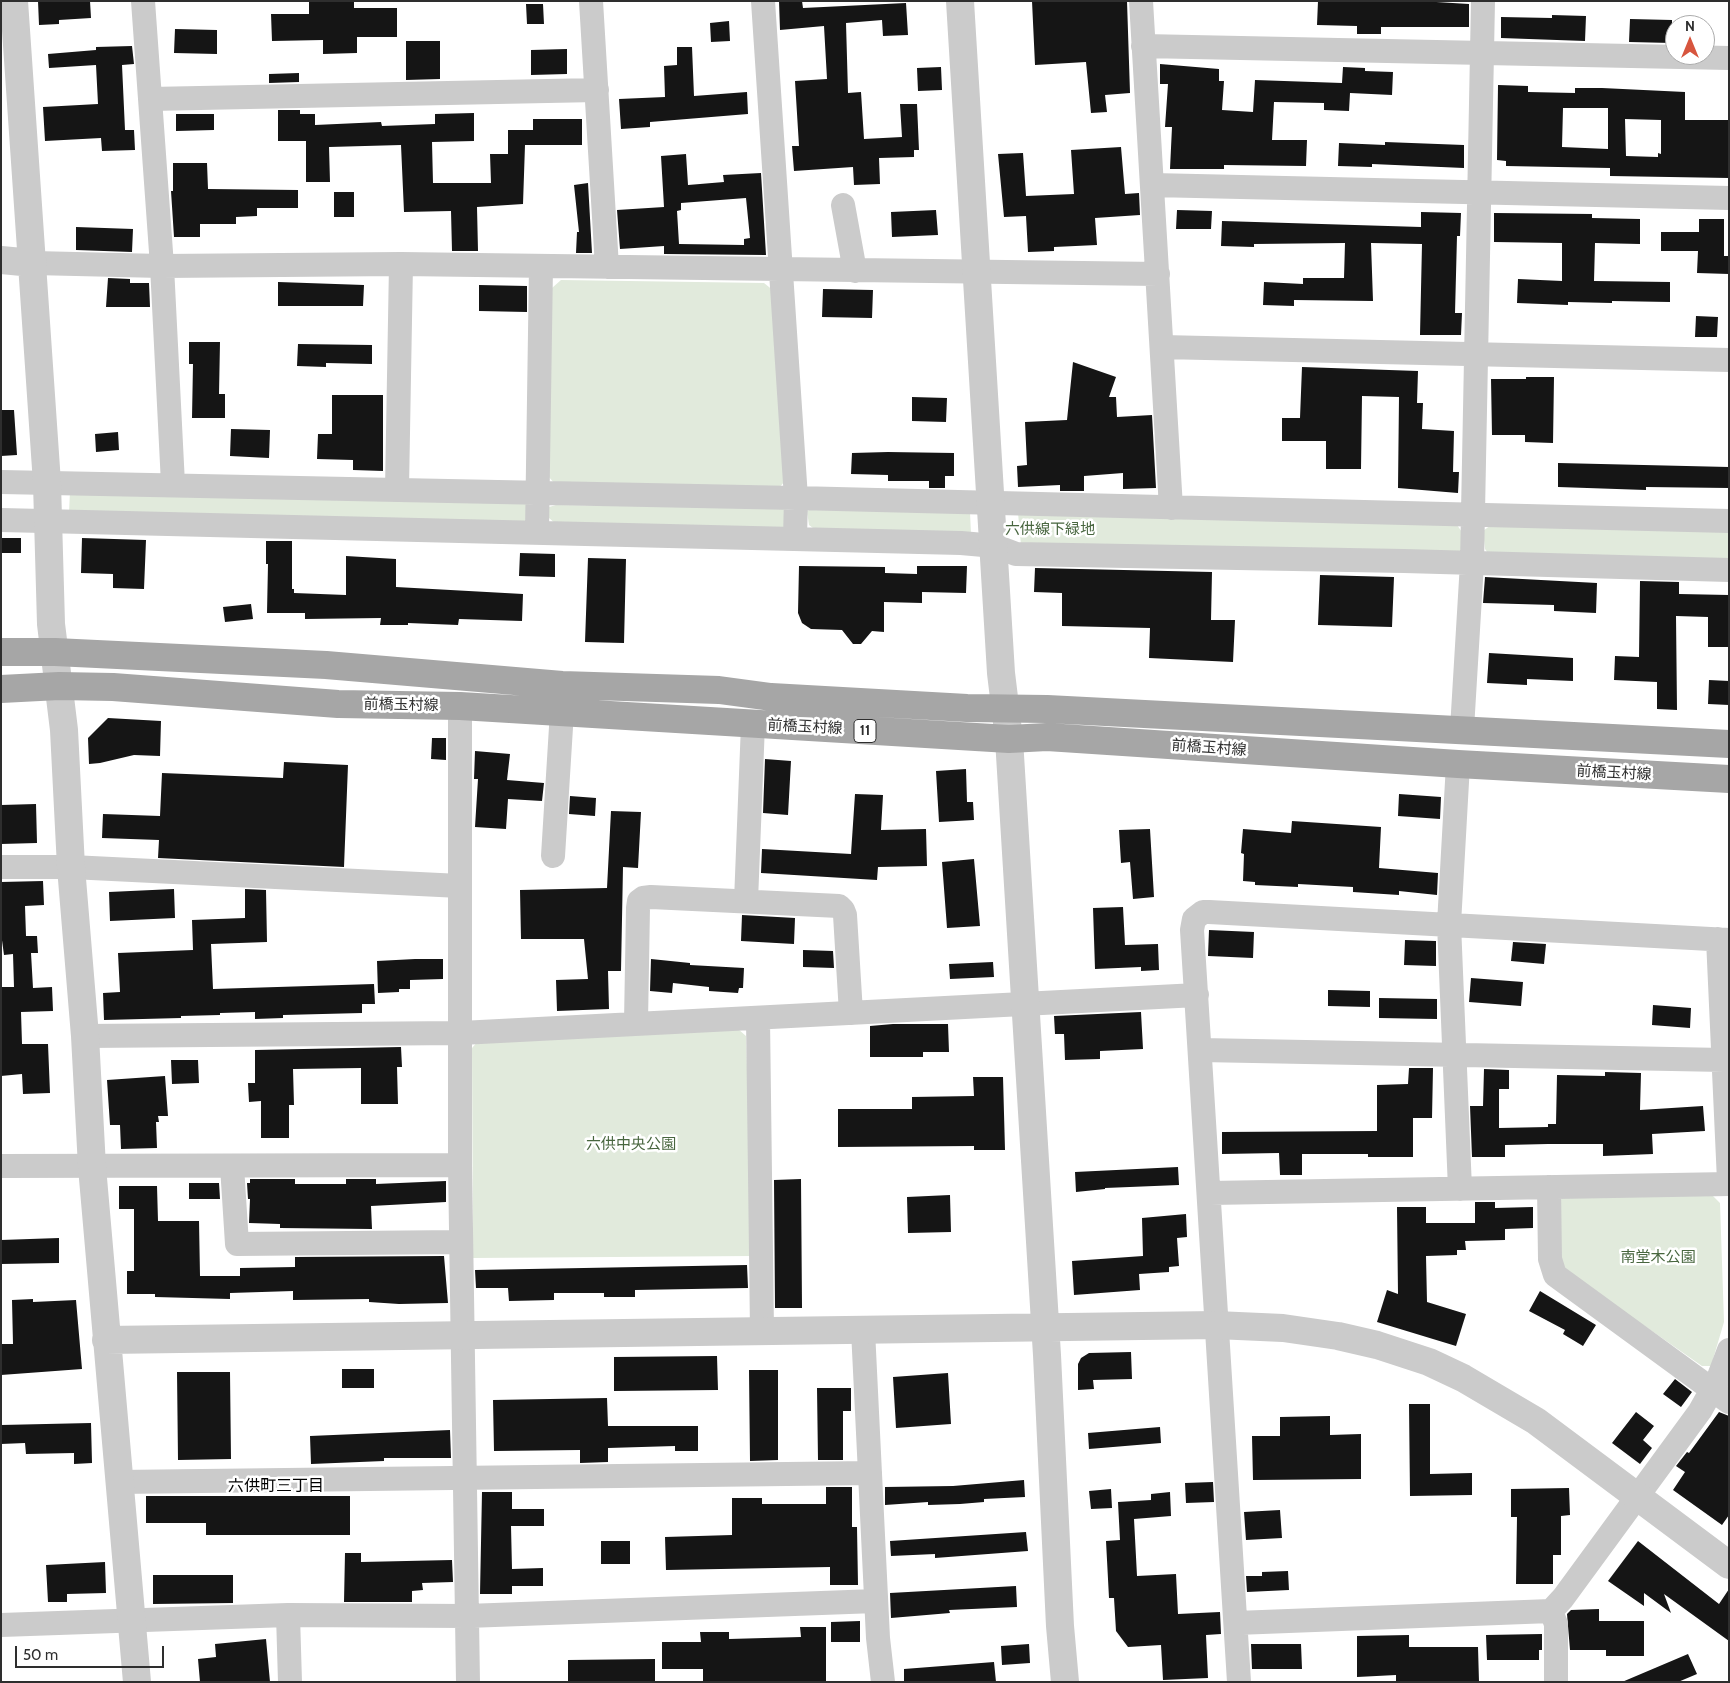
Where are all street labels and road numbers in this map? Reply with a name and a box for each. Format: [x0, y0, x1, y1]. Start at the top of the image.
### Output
street label: 前橋玉村線 [363, 695, 439, 715]
street label: 前橋玉村線 [767, 716, 843, 738]
road number: 11 [854, 719, 876, 742]
street label: 前橋玉村線 [1171, 736, 1247, 760]
street label: 前橋玉村線 [1576, 762, 1652, 784]

